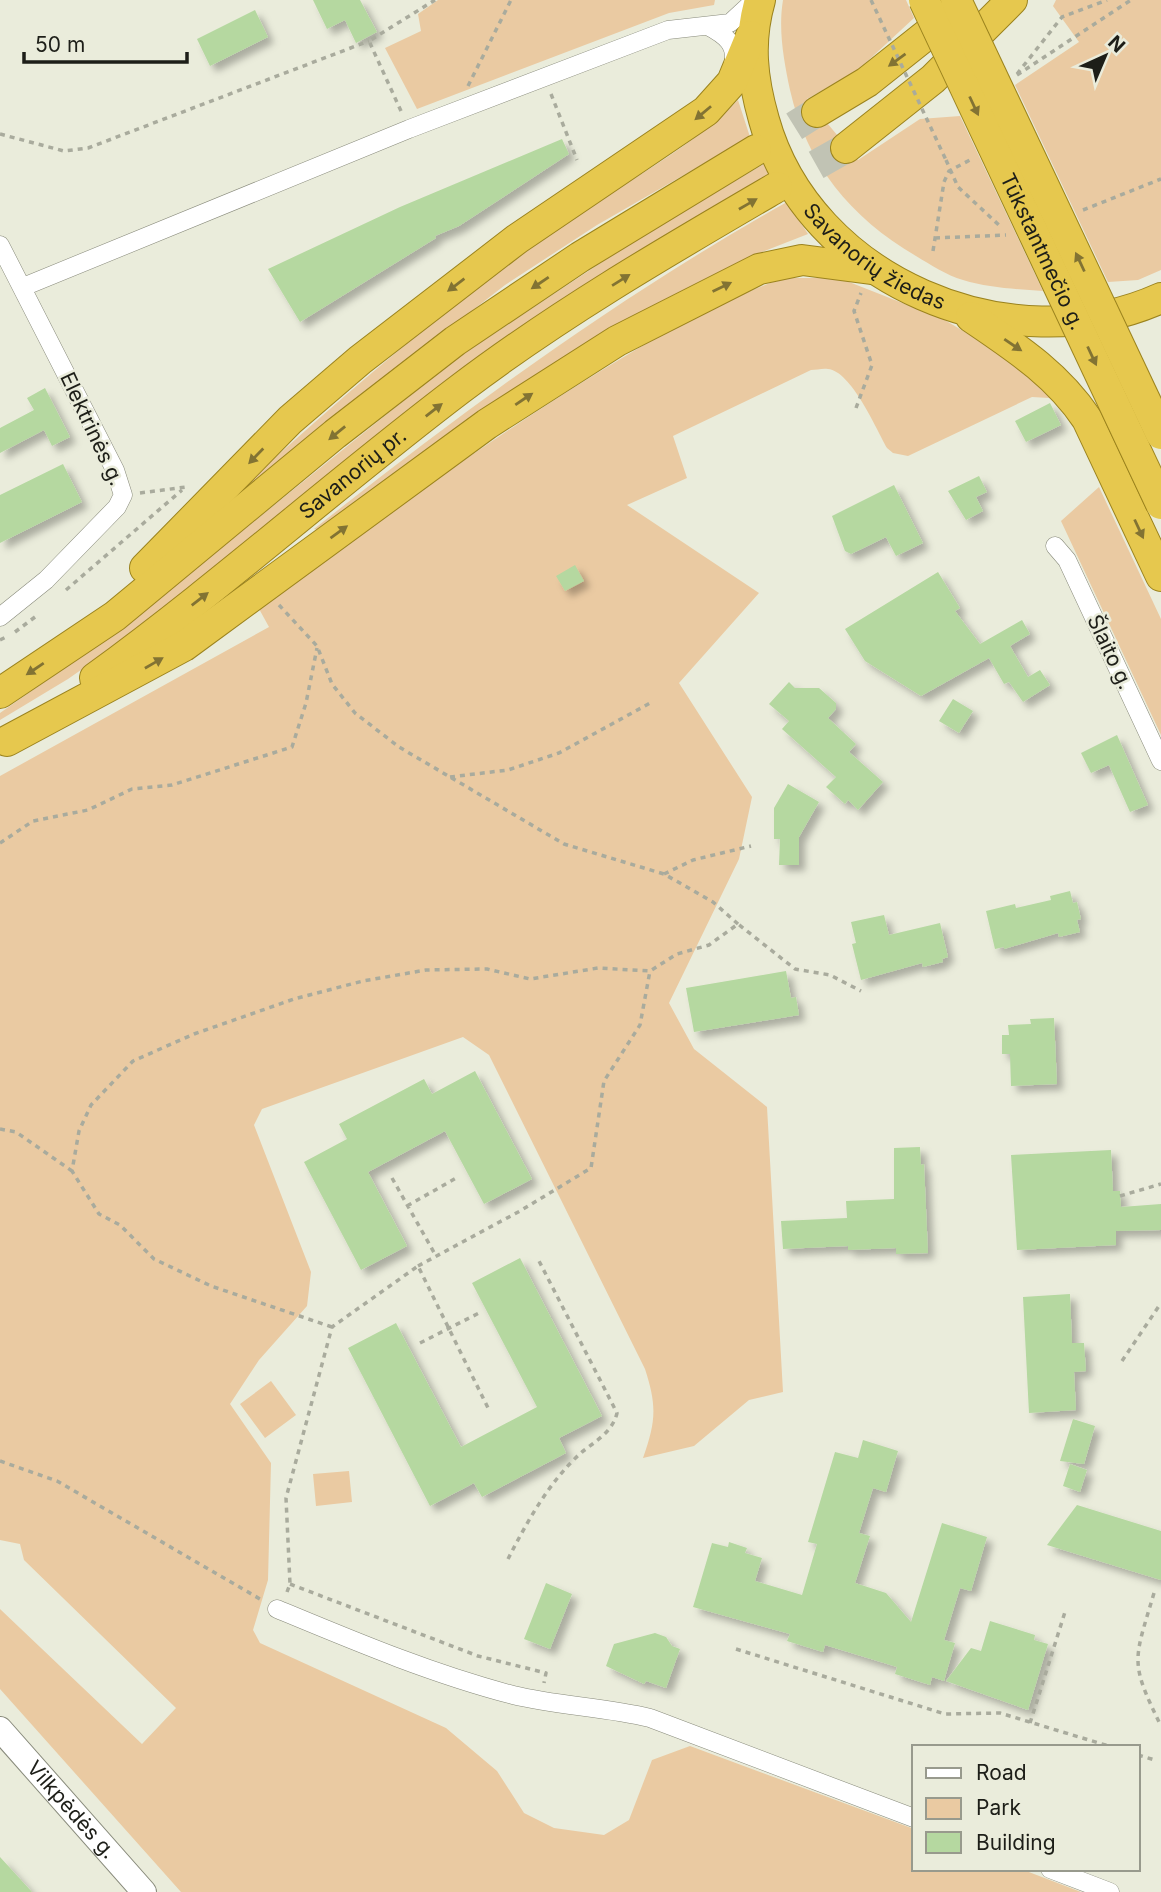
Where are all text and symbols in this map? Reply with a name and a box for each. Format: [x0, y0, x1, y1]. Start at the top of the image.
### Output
scale bar [24, 21, 187, 65]
north arrow [1070, 21, 1140, 91]
text: N [1103, 31, 1130, 57]
text: 50 m [35, 32, 85, 57]
one-way arrow [888, 52, 906, 66]
one-way arrow [968, 96, 980, 116]
one-way arrow [694, 105, 711, 120]
street label: Tūkstantmečio g. [995, 169, 1090, 334]
one-way arrow [739, 198, 758, 210]
street label: Savanorių žiedas [798, 198, 949, 315]
one-way arrow [1074, 251, 1085, 272]
one-way arrow [611, 273, 630, 286]
one-way arrow [531, 276, 549, 290]
one-way arrow [447, 278, 465, 292]
one-way arrow [712, 282, 732, 293]
one-way arrow [1003, 338, 1022, 351]
one-way arrow [1086, 346, 1097, 366]
street label: Elektrinės g. [55, 368, 130, 489]
one-way arrow [515, 393, 534, 406]
one-way arrow [425, 403, 443, 417]
street label: Savanorių pr. [294, 423, 411, 524]
one-way arrow [329, 425, 346, 440]
one-way arrow [248, 447, 264, 464]
one-way arrow [1133, 519, 1145, 539]
one-way arrow [330, 525, 348, 539]
one-way arrow [190, 591, 208, 606]
street label: Šlaito g. [1082, 610, 1139, 693]
one-way arrow [144, 657, 164, 669]
one-way arrow [26, 662, 44, 676]
legend [912, 1745, 1140, 1871]
street label: Vilkpėdės g. [22, 1755, 122, 1864]
text: Road [976, 1760, 1027, 1785]
text: Park [976, 1795, 1021, 1820]
text: Building [976, 1830, 1056, 1855]

